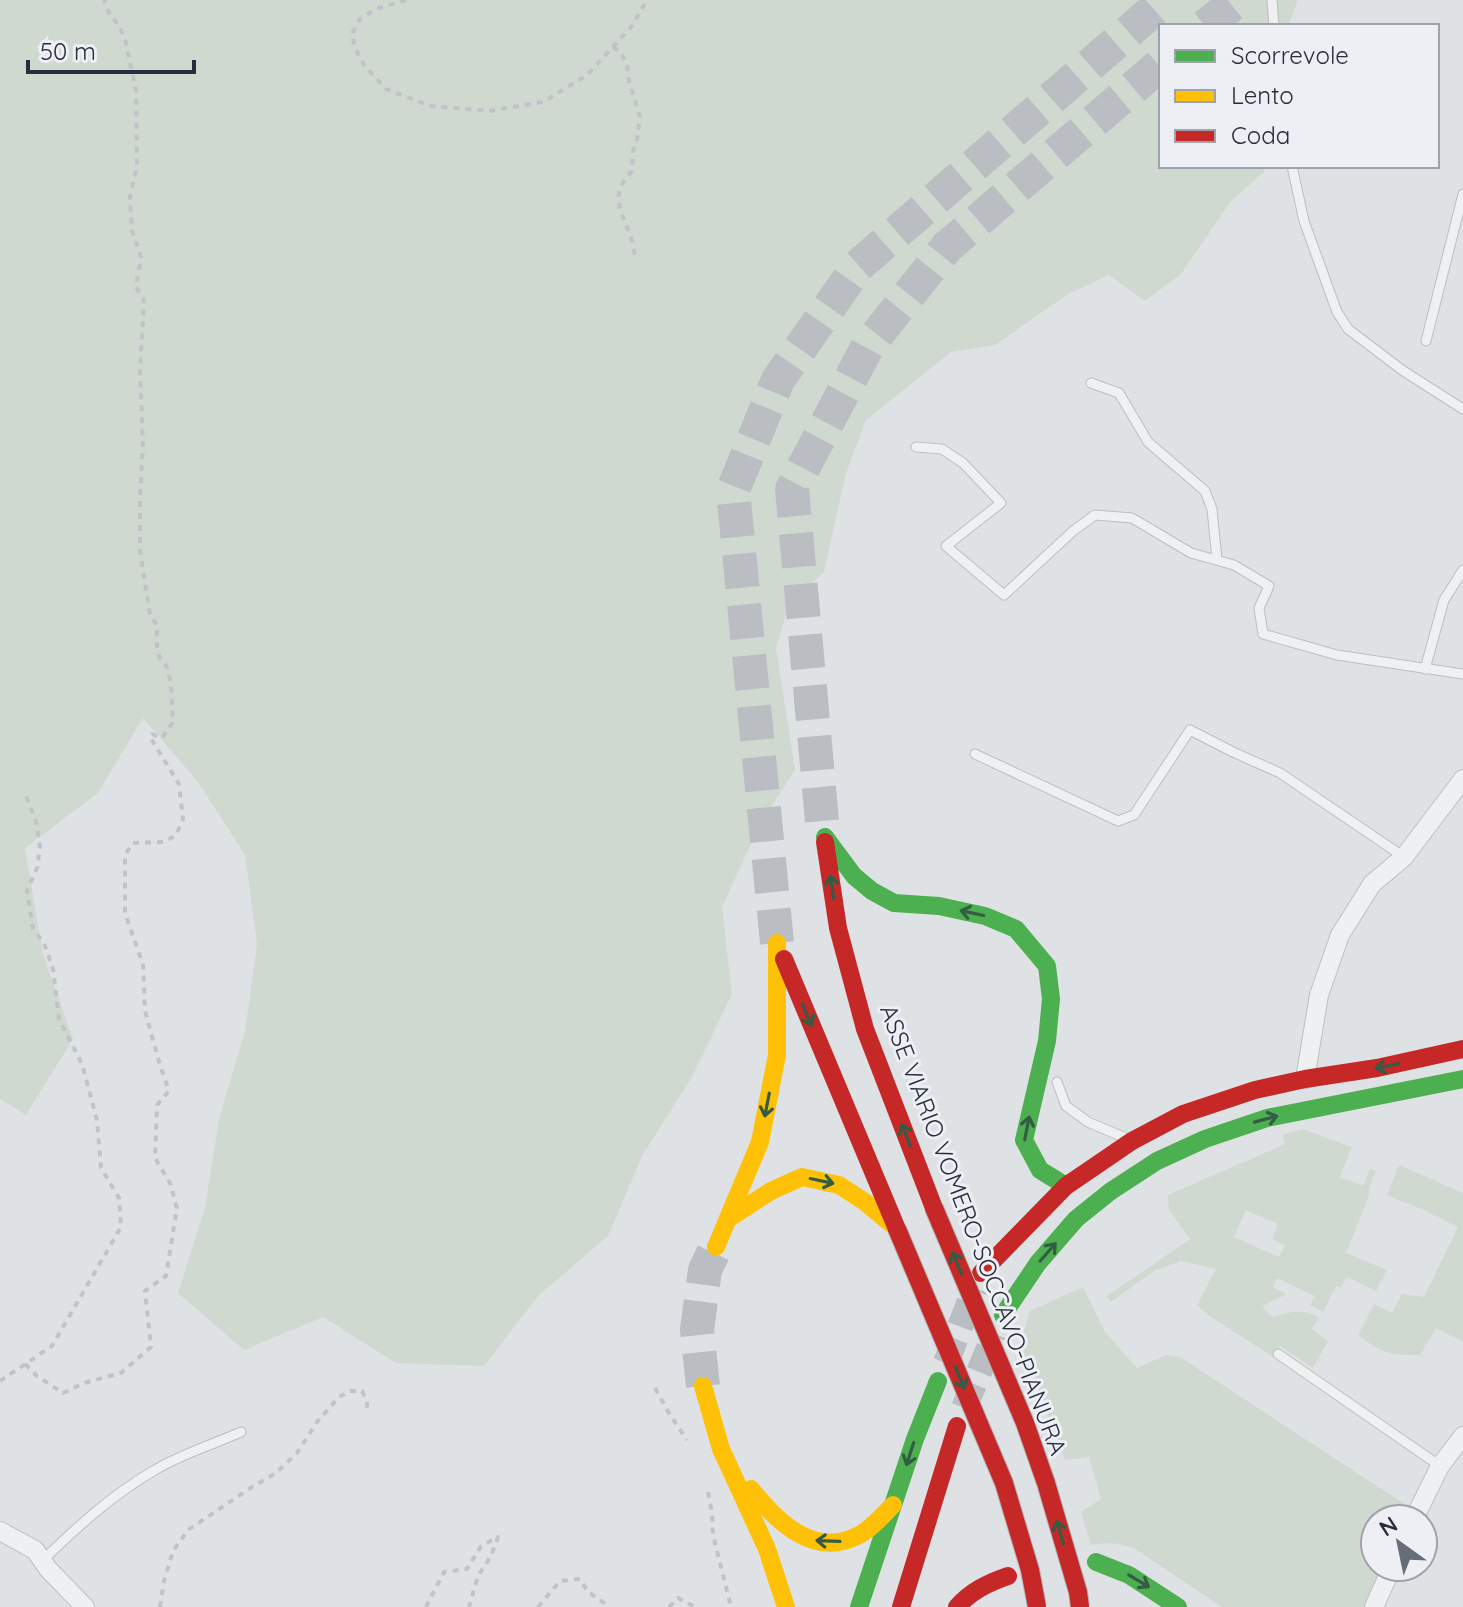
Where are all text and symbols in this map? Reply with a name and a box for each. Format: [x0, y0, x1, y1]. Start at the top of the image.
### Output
scale bar [28, 24, 194, 74]
legend [1159, 24, 1439, 168]
text: 50 m [40, 36, 96, 66]
text: Scorrevole [1231, 40, 1349, 70]
text: Lento [1231, 80, 1294, 110]
text: Coda [1231, 120, 1290, 150]
one-way arrow [824, 875, 839, 900]
one-way arrow [959, 905, 985, 920]
street label: ASSE VIARIO VOMERO-SOCCAVO-PIANURA [874, 1000, 1074, 1459]
one-way arrow [801, 1002, 816, 1027]
one-way arrow [1374, 1059, 1400, 1074]
one-way arrow [759, 1091, 774, 1117]
one-way arrow [1253, 1111, 1278, 1125]
one-way arrow [1020, 1115, 1035, 1141]
one-way arrow [898, 1123, 912, 1148]
one-way arrow [809, 1174, 835, 1189]
one-way arrow [1038, 1242, 1056, 1262]
one-way arrow [949, 1251, 964, 1276]
one-way arrow [953, 1365, 968, 1390]
one-way arrow [902, 1441, 917, 1466]
north arrow [1359, 1503, 1439, 1583]
text: N [1374, 1510, 1403, 1542]
one-way arrow [1052, 1519, 1067, 1545]
one-way arrow [815, 1533, 842, 1548]
one-way arrow [1127, 1573, 1150, 1589]

